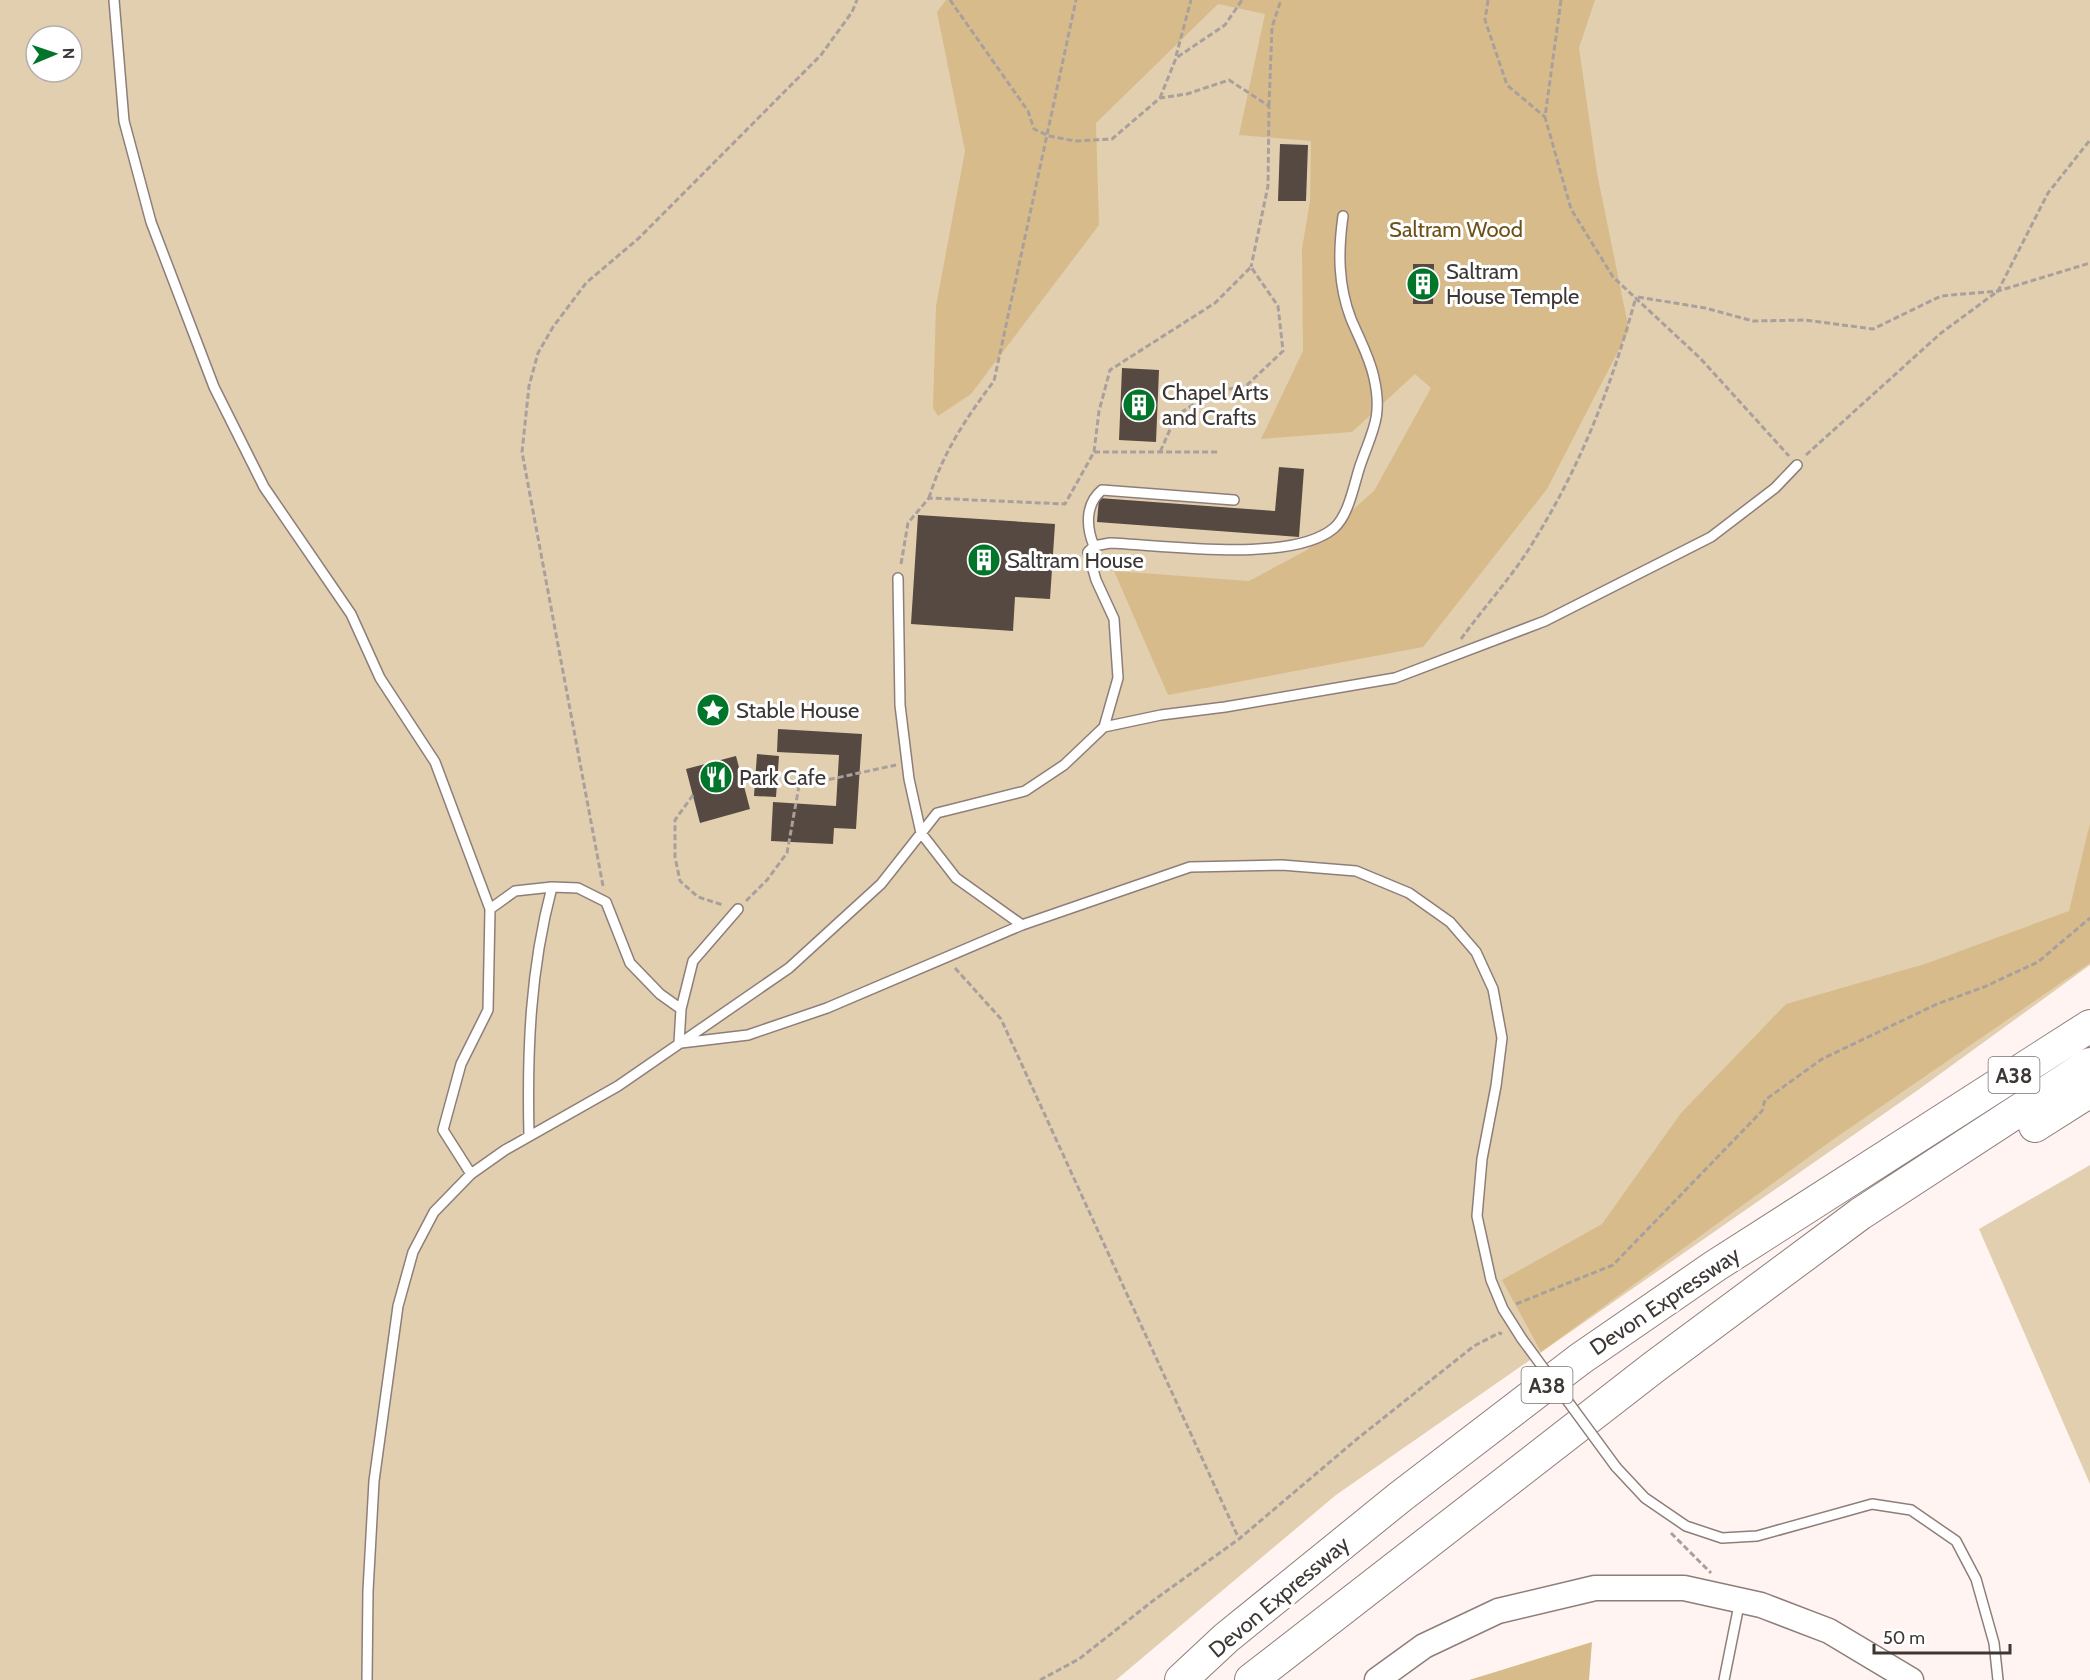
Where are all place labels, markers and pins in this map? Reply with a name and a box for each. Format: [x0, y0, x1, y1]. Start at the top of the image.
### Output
place label: Saltram House Temple [1446, 258, 1579, 310]
building icon: Saltram House Temple [1405, 266, 1441, 302]
place label: Chapel Arts and Crafts [1162, 379, 1269, 431]
building icon: Chapel Arts and Crafts [1121, 387, 1157, 423]
building icon: Saltram House [966, 542, 1002, 578]
place label: Saltram House [1007, 547, 1144, 574]
place icon: Stable House [695, 692, 731, 728]
place label: Stable House [736, 697, 859, 724]
restaurant icon: Park Cafe [698, 759, 734, 795]
place label: Park Cafe [739, 764, 826, 791]

